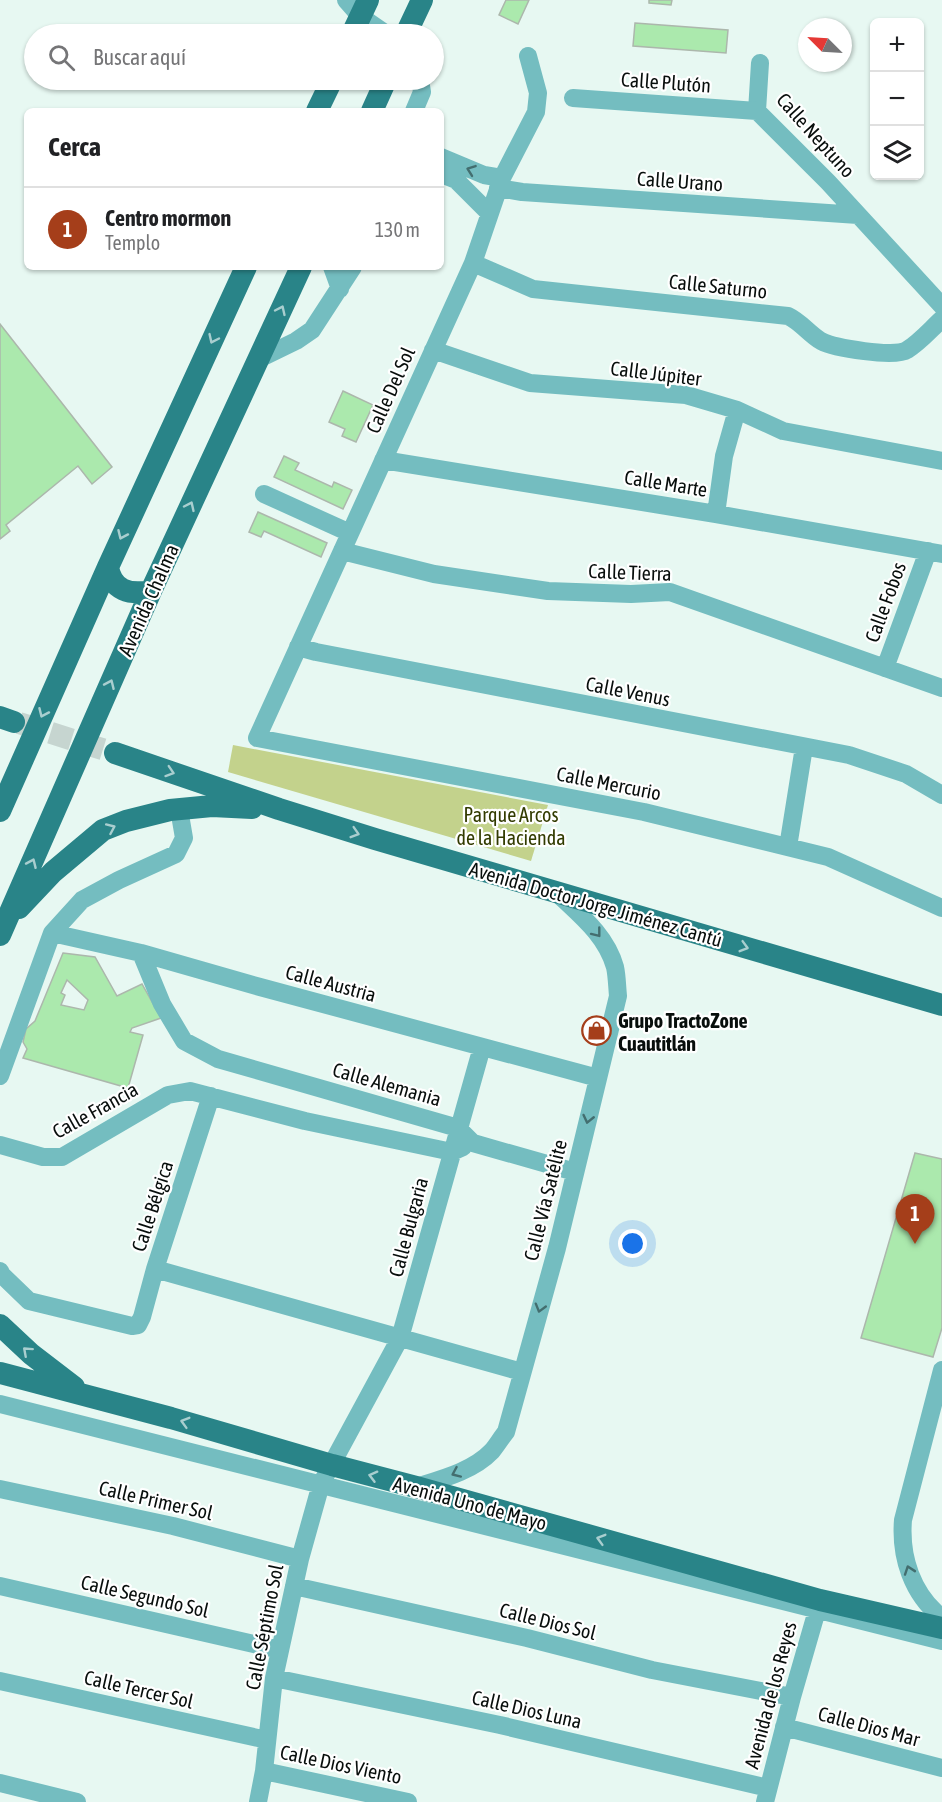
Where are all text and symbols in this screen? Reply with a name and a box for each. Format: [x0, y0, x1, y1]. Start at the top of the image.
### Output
north arrow [798, 18, 852, 72]
map controls [870, 18, 924, 180]
button: + [870, 18, 924, 72]
search box [24, 24, 444, 90]
icon: search [45, 41, 78, 74]
text: Buscar aquí [93, 44, 186, 70]
street label: Calle Plutón [620, 67, 712, 97]
button: − [870, 72, 924, 126]
street label: Calle Neptuno [772, 88, 860, 182]
button: layers [870, 126, 924, 180]
text: Cerca [48, 132, 101, 162]
one-way arrow [466, 165, 477, 177]
street label: Calle Urano [636, 167, 724, 195]
text: Centro mormon [105, 205, 231, 231]
text: 1 [63, 218, 72, 241]
text: 130 m [375, 218, 420, 241]
text: Templo [105, 231, 160, 254]
street label: Calle Saturno [668, 269, 768, 303]
one-way arrow [274, 306, 286, 317]
one-way arrow [208, 332, 220, 343]
street label: Calle Del Sol [361, 343, 419, 437]
street label: Calle Júpiter [609, 356, 704, 390]
street label: Calle Marte [623, 465, 709, 501]
one-way arrow [183, 502, 195, 513]
one-way arrow [118, 529, 130, 540]
street label: Avenida Chalma [113, 541, 183, 659]
street label: Calle Tierra [588, 559, 672, 585]
street label: Calle Fobos [860, 559, 910, 645]
street label: Calle Venus [584, 672, 672, 710]
one-way arrow [103, 679, 115, 690]
one-way arrow [38, 707, 50, 718]
street label: Calle Mercurio [555, 762, 663, 804]
one-way arrow [164, 764, 175, 777]
park label: Parque Arcos de la Hacienda [456, 803, 566, 849]
one-way arrow [105, 823, 116, 835]
one-way arrow [349, 826, 360, 838]
street label: Avenida Doctor Jorge Jiménez Cantú [467, 857, 725, 951]
one-way arrow [25, 858, 37, 869]
one-way arrow [589, 926, 600, 937]
one-way arrow [738, 940, 749, 952]
street label: Calle Austria [283, 960, 379, 1006]
place label: Grupo TractoZone Cuautitlán [618, 1009, 748, 1055]
shop icon: Grupo TractoZone Cuautitlán [581, 1015, 613, 1047]
street label: Calle Alemania [330, 1058, 444, 1110]
street label: Calle Francia [48, 1077, 142, 1143]
one-way arrow [582, 1114, 595, 1124]
street label: Calle Vía Satélite [519, 1137, 571, 1263]
street label: Calle Bélgica [127, 1158, 177, 1254]
street label: Calle Bulgaria [384, 1175, 432, 1279]
pin: 1 [896, 1194, 934, 1244]
your location [618, 1229, 647, 1258]
one-way arrow [535, 1302, 547, 1313]
one-way arrow [23, 1347, 34, 1358]
one-way arrow [180, 1417, 190, 1430]
one-way arrow [451, 1466, 462, 1478]
one-way arrow [368, 1471, 378, 1483]
street label: Avenida Uno de Mayo [391, 1471, 549, 1535]
street label: Calle Primer Sol [97, 1476, 216, 1524]
one-way arrow [596, 1534, 607, 1546]
street label: Calle Séptimo Sol [241, 1562, 288, 1692]
one-way arrow [904, 1565, 916, 1576]
street label: Calle Segundo Sol [79, 1570, 212, 1622]
street label: Calle Dios Sol [497, 1598, 599, 1644]
street label: Avenida de los Reyes [739, 1619, 801, 1771]
street label: Calle Tercer Sol [82, 1665, 196, 1713]
street label: Calle Dios Luna [470, 1685, 584, 1733]
street label: Calle Dios Mar [816, 1701, 923, 1751]
street label: Calle Dios Viento [278, 1740, 404, 1788]

